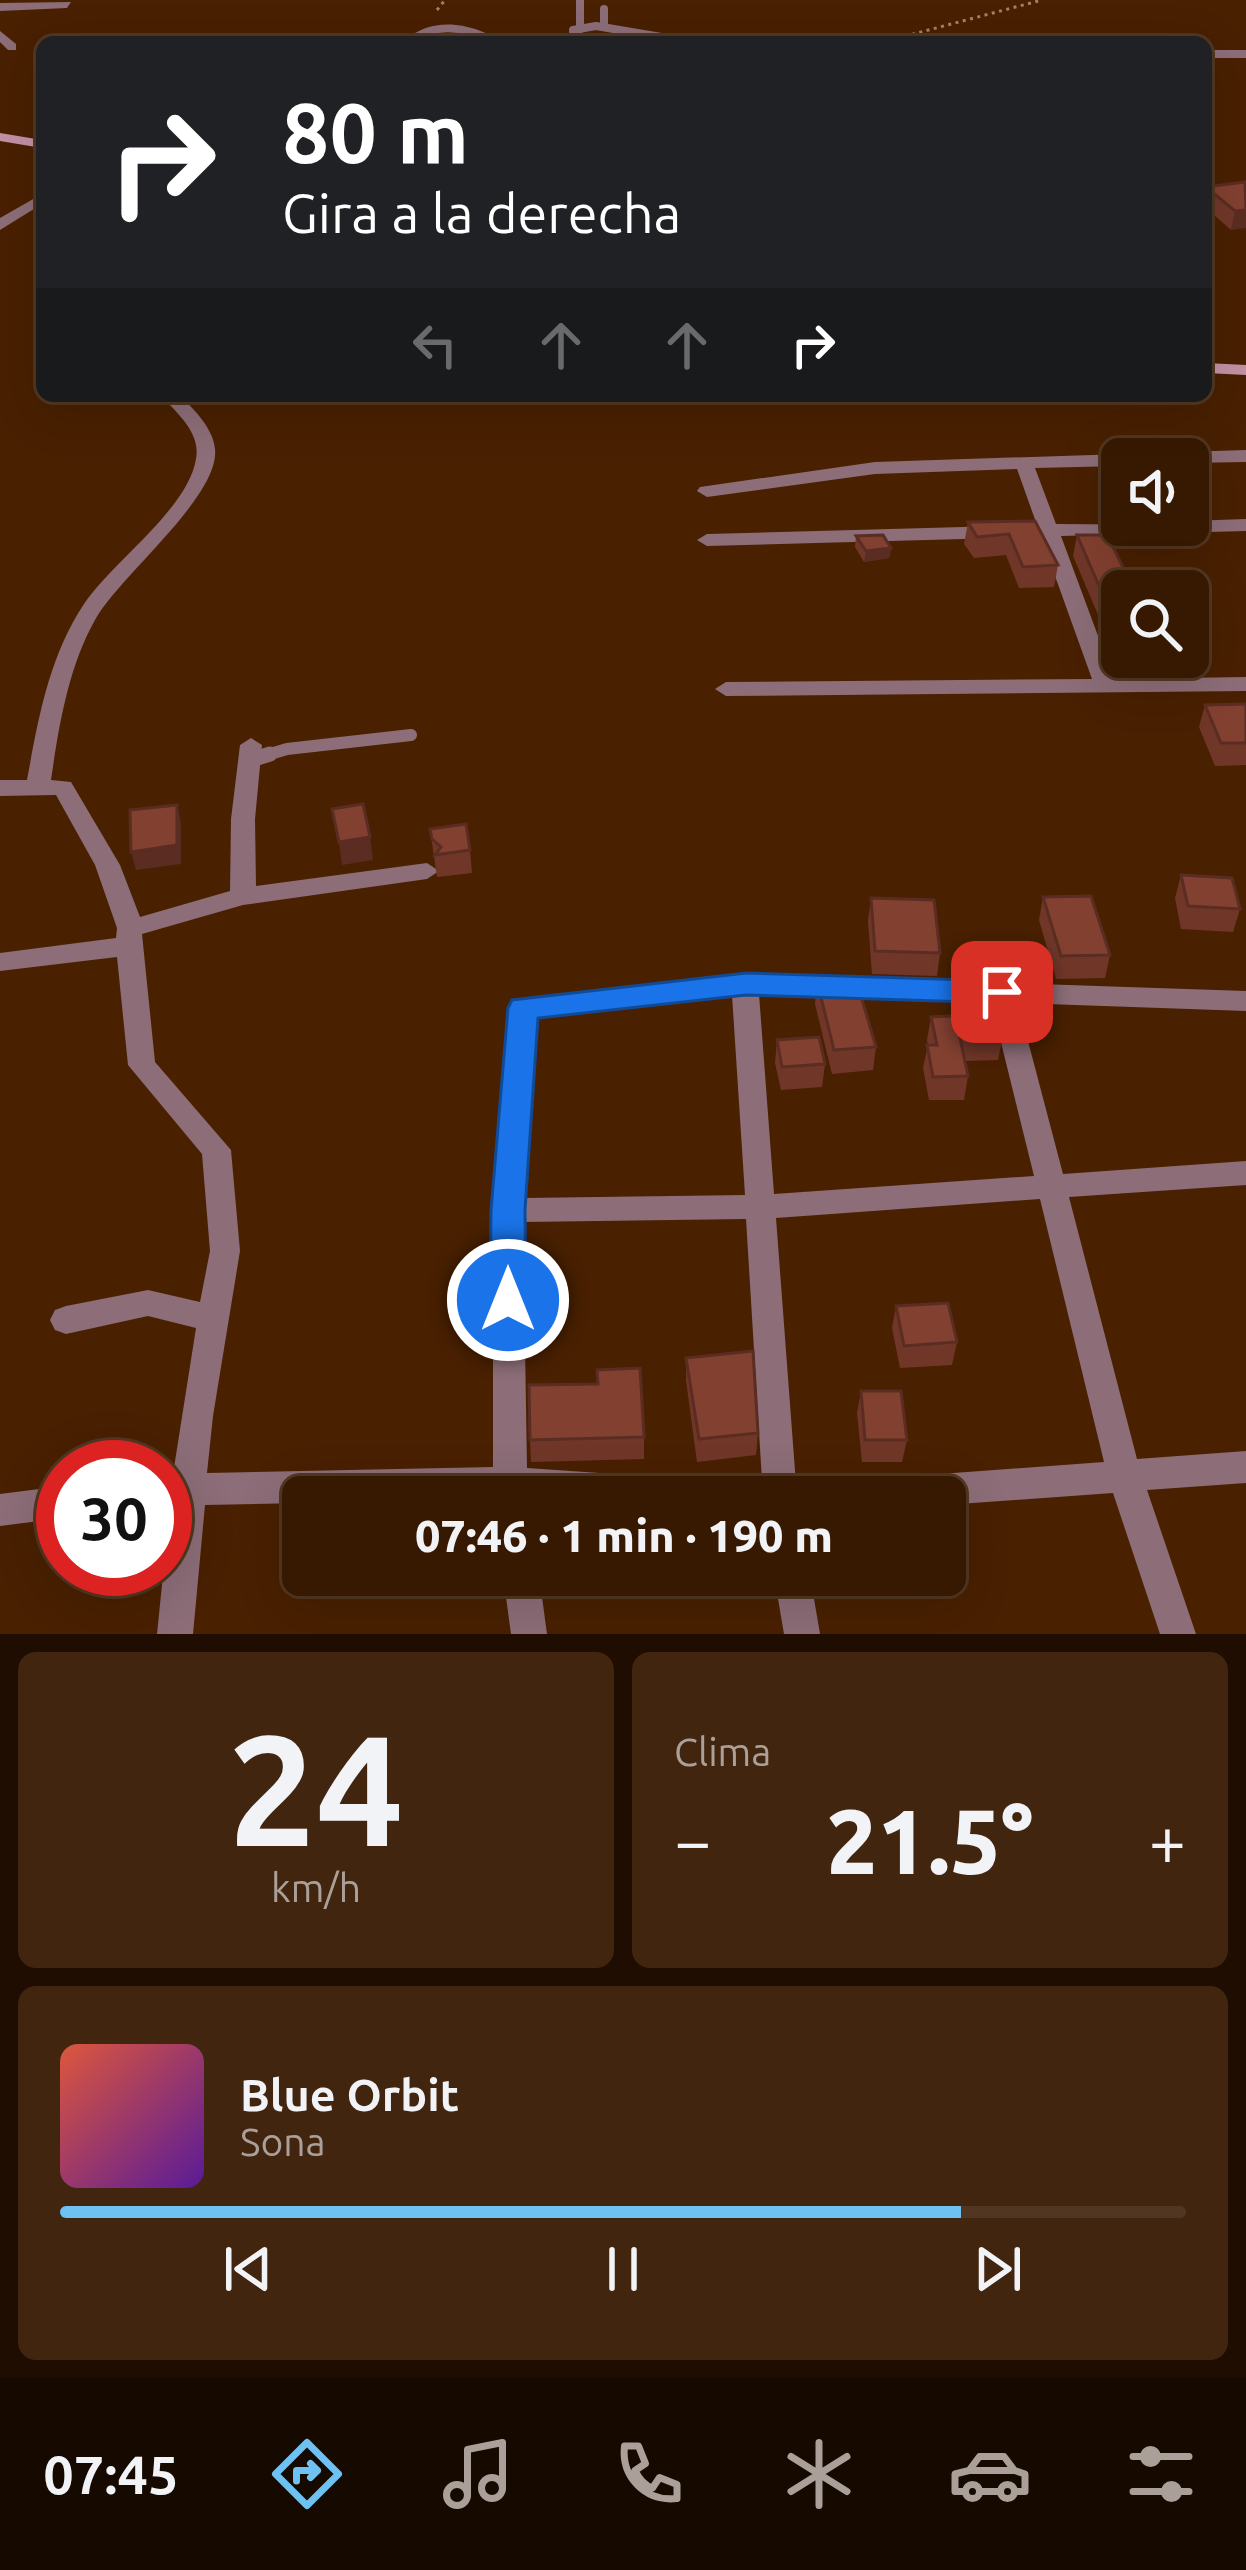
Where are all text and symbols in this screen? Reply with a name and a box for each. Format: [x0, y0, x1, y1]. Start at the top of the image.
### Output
icon: right [84, 84, 240, 240]
text: 80 m [282, 85, 469, 179]
text: Gira a la derecha [282, 183, 681, 243]
icon: left [402, 312, 468, 378]
icon: ahead [528, 312, 594, 378]
icon: ahead [654, 312, 720, 378]
icon: right [780, 312, 846, 378]
map controls [1101, 438, 1209, 678]
button: sound [1101, 438, 1209, 546]
button: search [1101, 570, 1209, 678]
pin [951, 941, 1053, 1043]
icon: arrive [969, 959, 1035, 1025]
position arrow [445, 1237, 571, 1363]
speed limit sign: 30 [36, 1440, 192, 1596]
text: 07:46 · 1 min · 190 m [415, 1510, 833, 1561]
text: 24 [228, 1701, 404, 1875]
text: Clima [674, 1730, 771, 1773]
text: 21.5° [826, 1790, 1034, 1891]
text: − [674, 1803, 711, 1877]
text: + [1149, 1803, 1186, 1877]
text: km/h [271, 1866, 361, 1909]
text: Blue Orbit [240, 2069, 459, 2120]
text: Sona [240, 2120, 326, 2163]
icon: previous [215, 2236, 281, 2302]
icon: pause [590, 2236, 656, 2302]
icon: next [965, 2236, 1031, 2302]
icon: directions [265, 2432, 349, 2516]
icon: music [436, 2432, 520, 2516]
icon: phone [607, 2432, 691, 2516]
icon: climate [777, 2432, 861, 2516]
icon: car [948, 2432, 1032, 2516]
icon: filters [1119, 2432, 1203, 2516]
text: 07:45 [43, 2444, 178, 2504]

